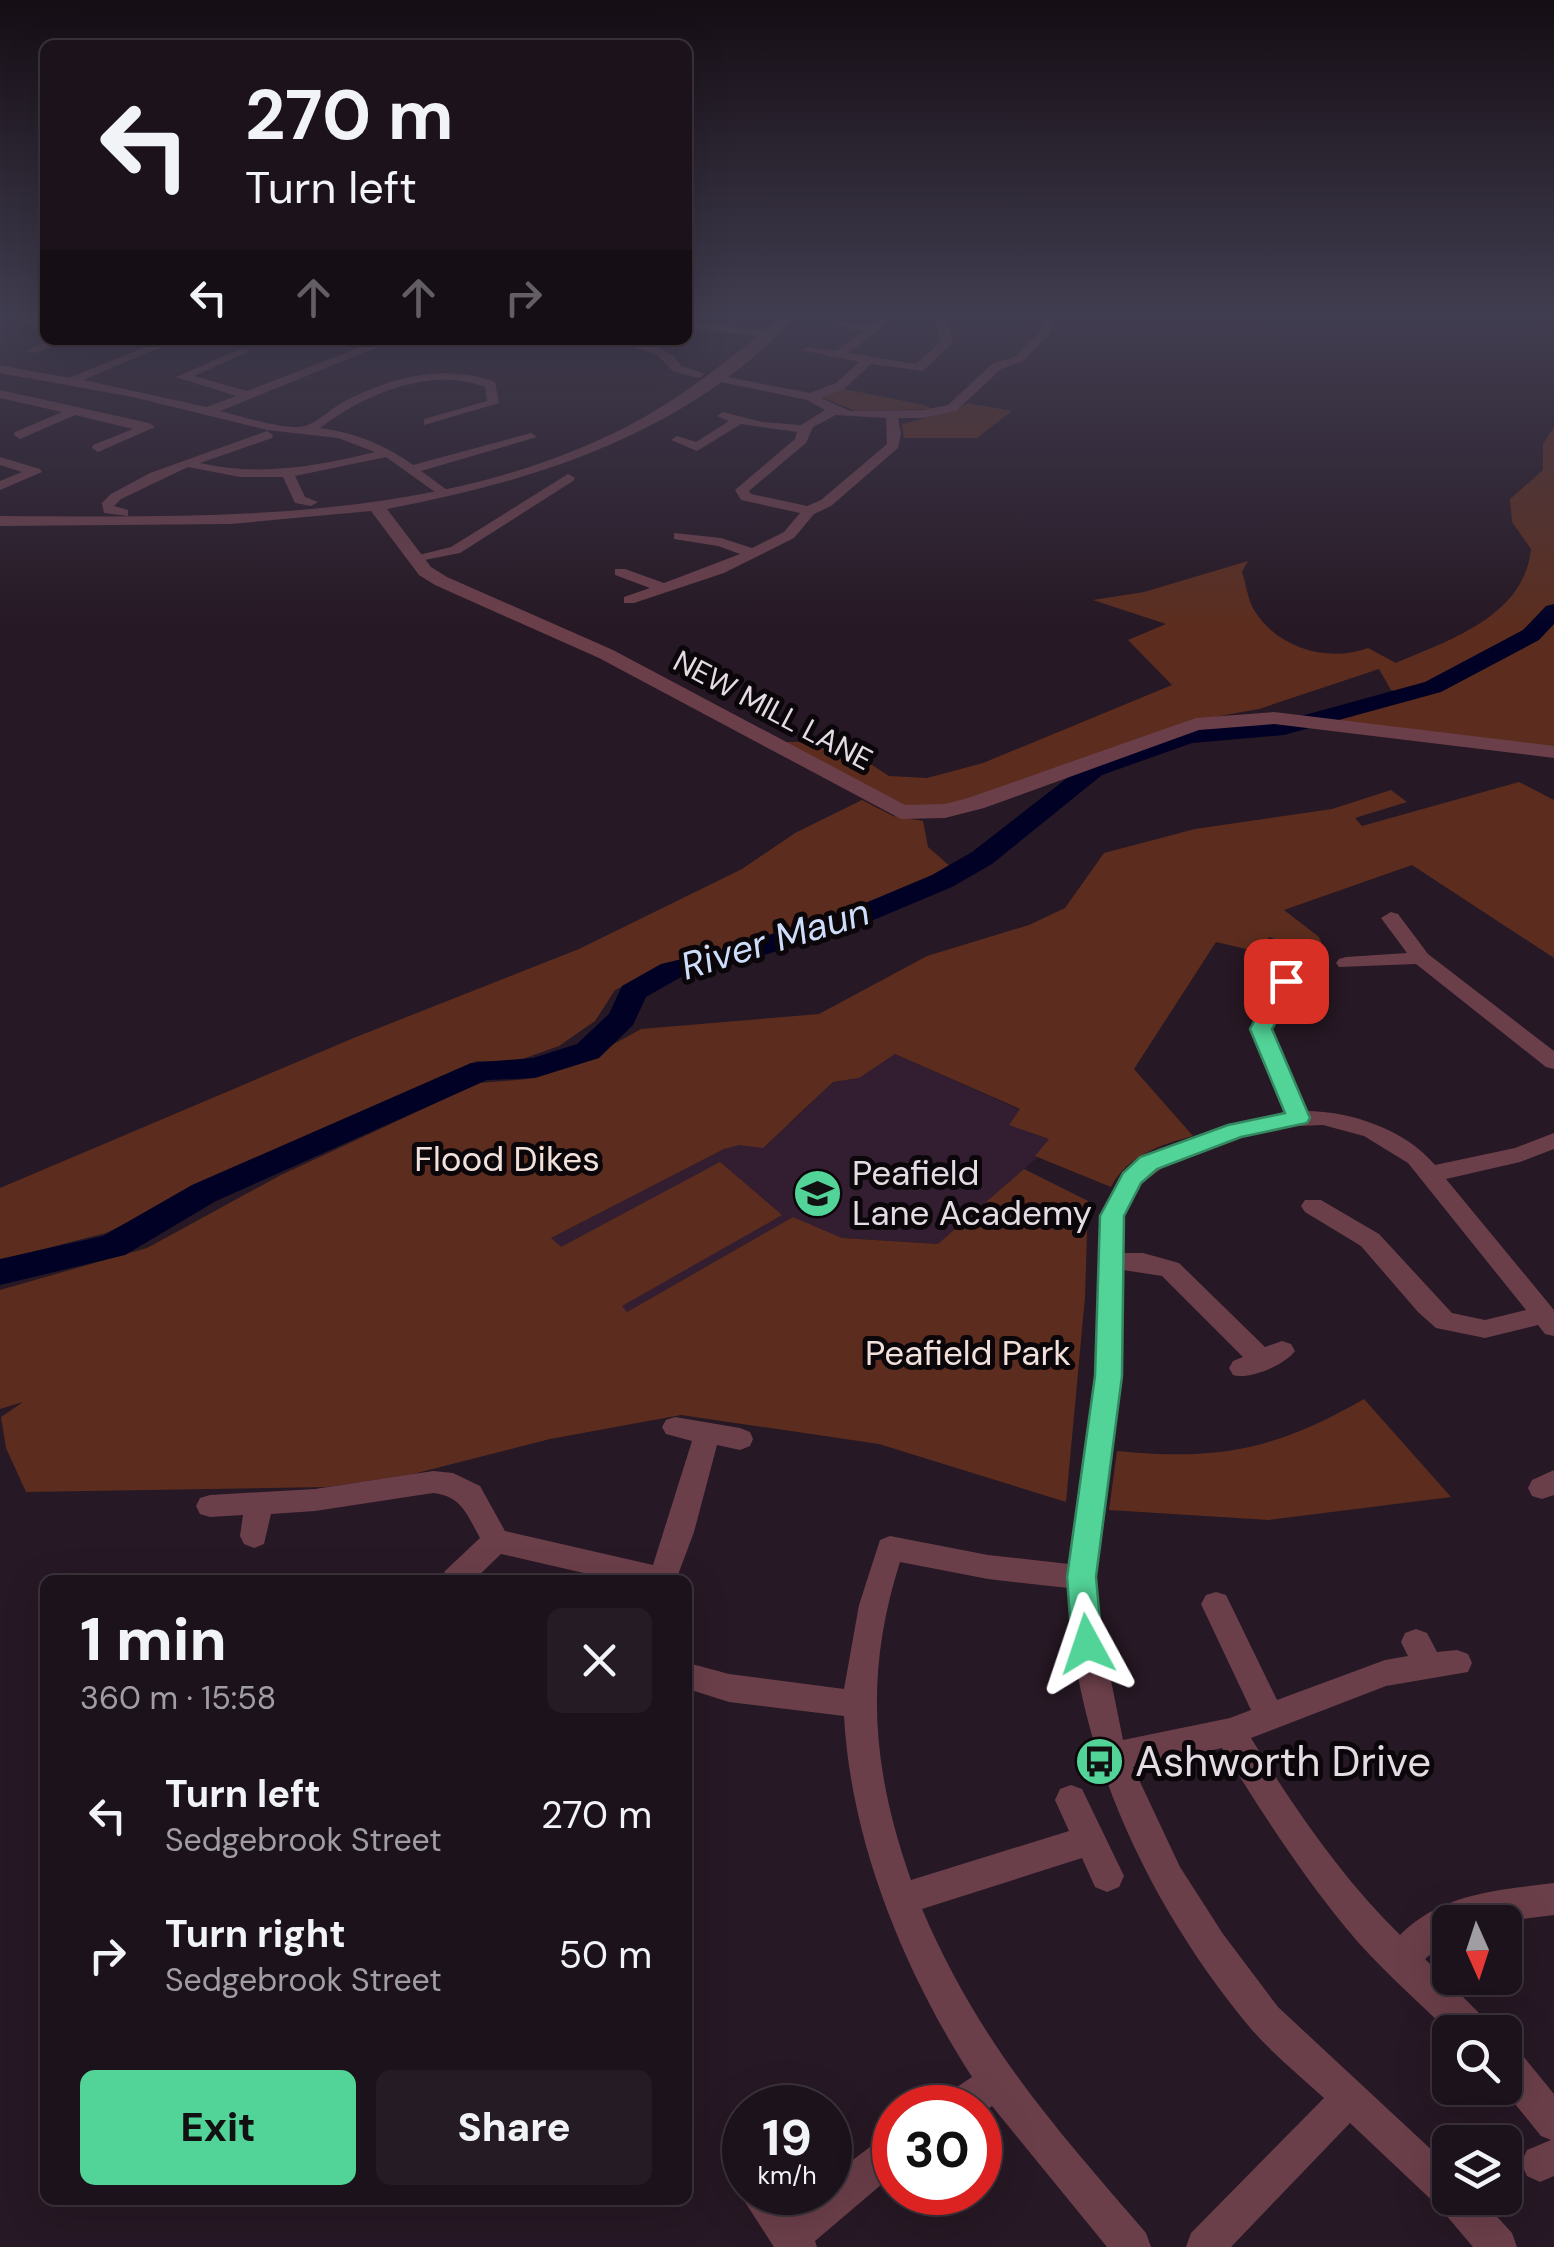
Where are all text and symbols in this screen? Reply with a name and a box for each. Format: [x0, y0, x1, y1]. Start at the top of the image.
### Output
text: 270 m [245, 70, 454, 161]
icon: left [80, 80, 210, 210]
text: Turn left [245, 158, 417, 217]
icon: left [181, 270, 236, 325]
icon: ahead [286, 270, 341, 325]
icon: ahead [391, 270, 446, 325]
icon: right [496, 270, 551, 325]
street label: NEW MILL LANE [667, 641, 879, 779]
water label: River Maun [675, 887, 875, 991]
pin [1244, 939, 1329, 1024]
icon: arrive [1259, 954, 1314, 1009]
park label: Flood Dikes [414, 1136, 600, 1182]
place label: Peafield Lane Academy [852, 1150, 1092, 1236]
school or university icon: Peafield Lane Academy [791, 1167, 843, 1219]
park label: Peafield Park [865, 1330, 1071, 1376]
position arrow [1035, 1592, 1139, 1696]
text: 1 min [80, 1600, 227, 1679]
button: close [547, 1608, 652, 1713]
text: 360 m · 15:58 [80, 1677, 276, 1719]
place label: Ashworth Drive [1135, 1734, 1431, 1789]
bus stop icon: Ashworth Drive [1074, 1735, 1126, 1787]
text: Turn left [165, 1769, 321, 1819]
icon: left [80, 1788, 135, 1843]
text: 270 m [541, 1790, 652, 1840]
text: Sedgebrook Street [165, 1819, 442, 1861]
north arrow [1432, 1905, 1522, 1995]
map controls [1432, 1905, 1522, 2215]
text: Turn right [165, 1909, 346, 1959]
icon: right [80, 1928, 135, 1983]
text: 50 m [559, 1930, 652, 1980]
text: Sedgebrook Street [165, 1959, 442, 2001]
button: search [1432, 2015, 1522, 2105]
button: Exit [80, 2070, 356, 2185]
button: Share [376, 2070, 652, 2185]
speed limit sign: 30 [872, 2085, 1002, 2215]
text: 19 [762, 2105, 812, 2171]
button: layers [1432, 2125, 1522, 2215]
text: km/h [757, 2159, 817, 2192]

